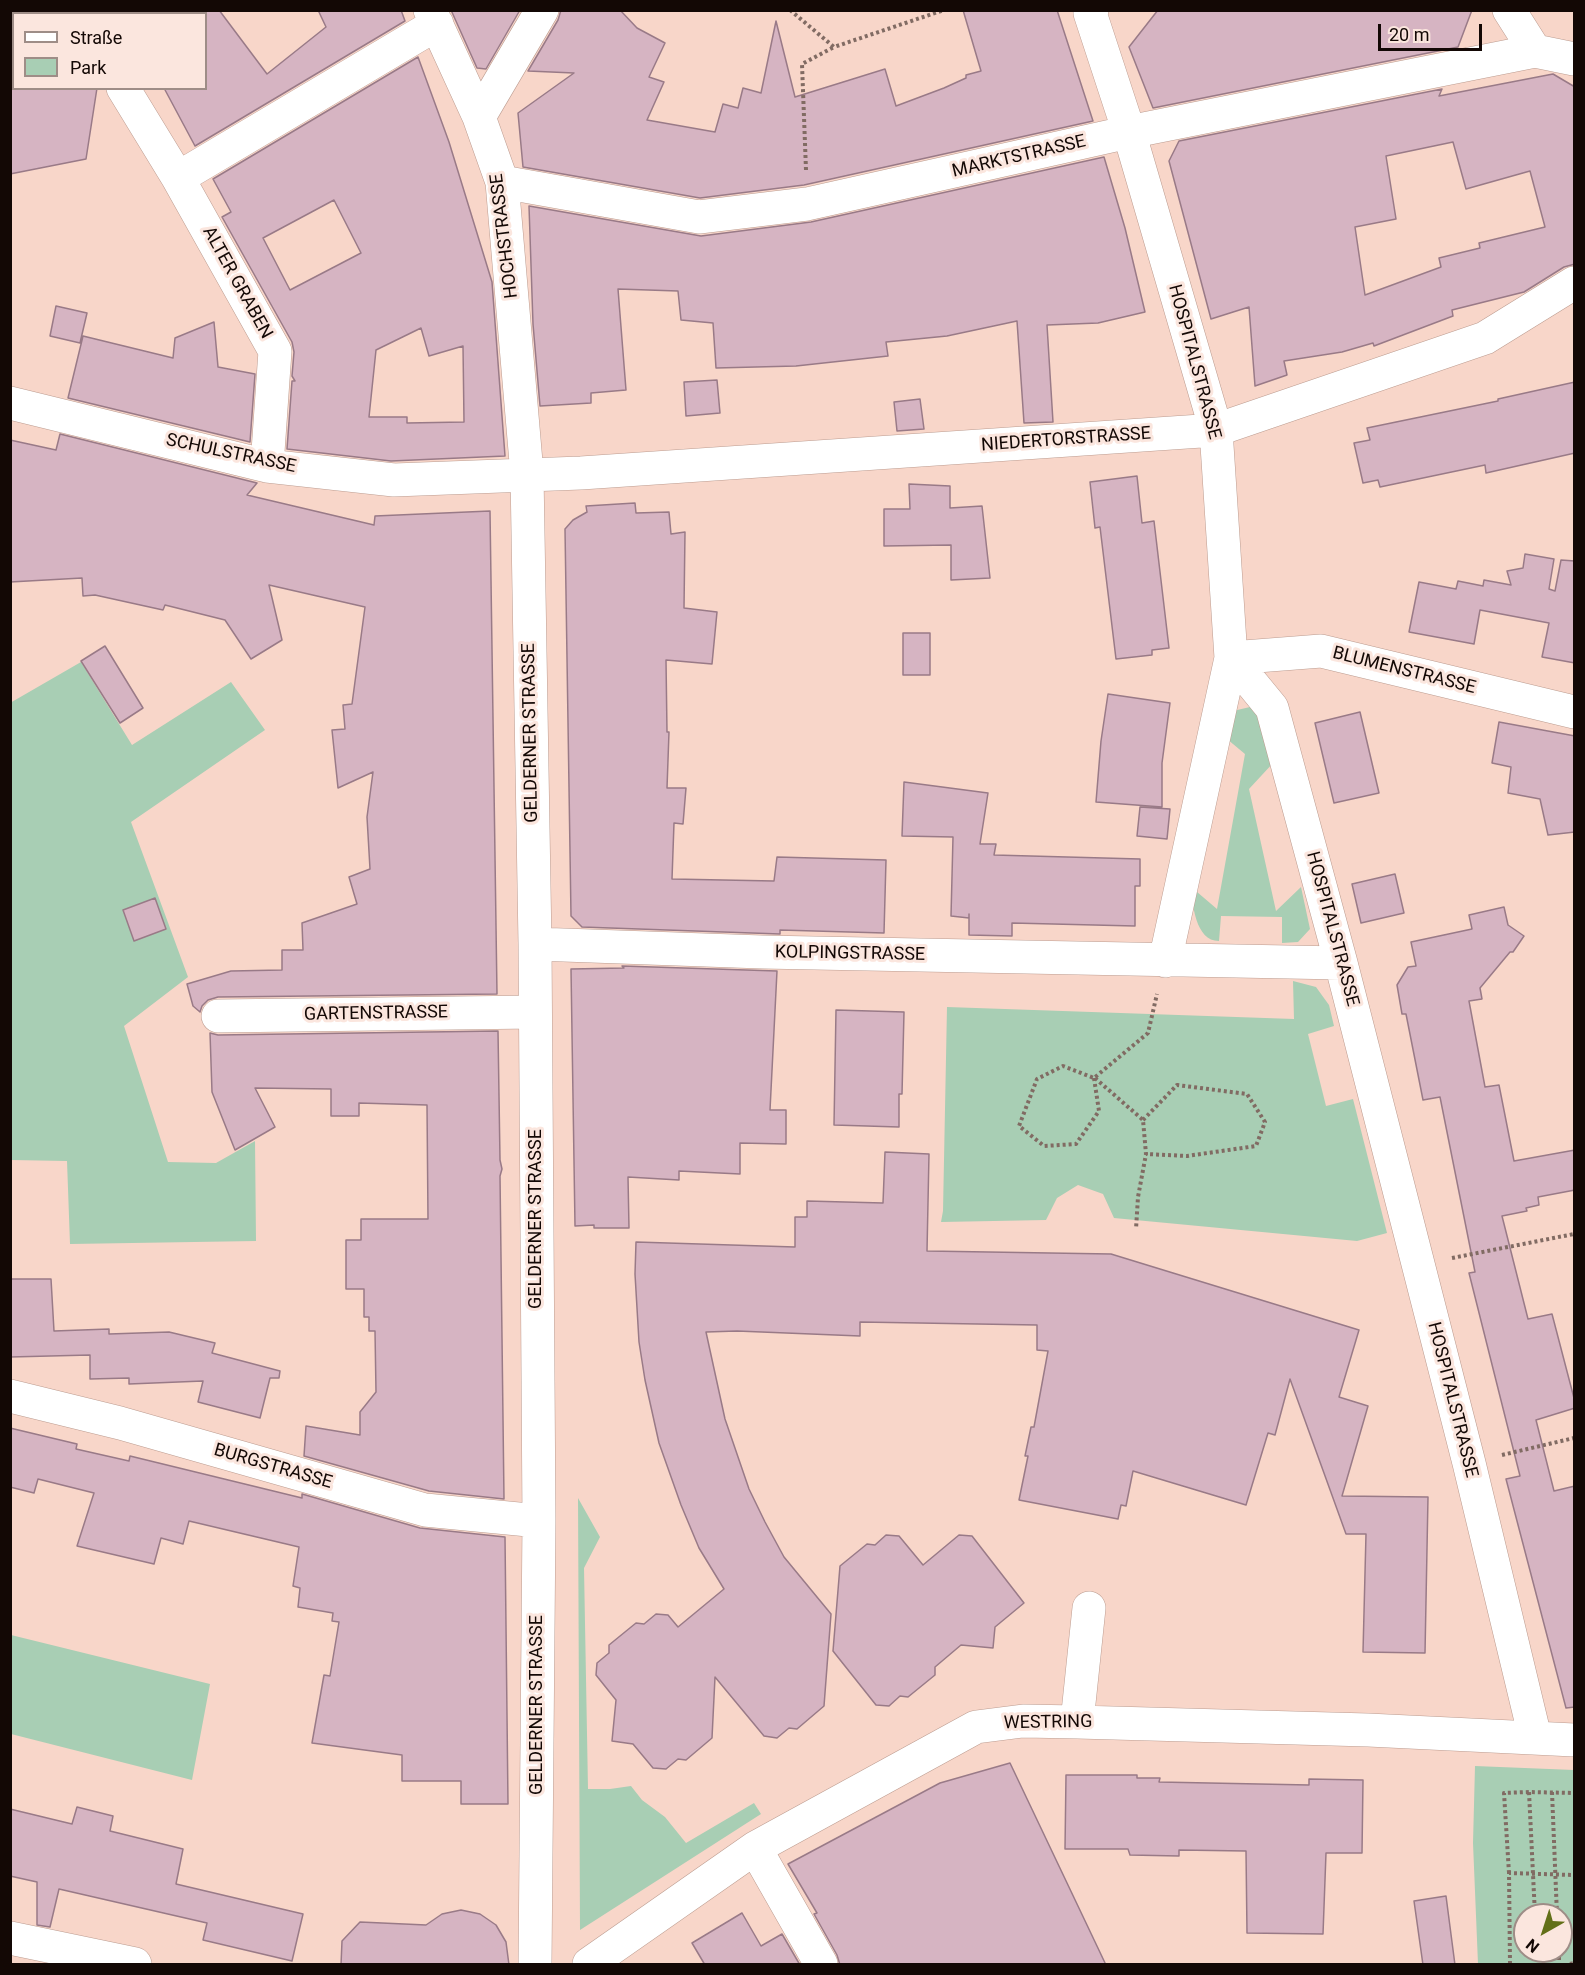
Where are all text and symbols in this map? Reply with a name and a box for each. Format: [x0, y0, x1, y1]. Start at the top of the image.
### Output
legend [12, 12, 207, 90]
scale bar [1381, 12, 1484, 50]
text: 20 m [1389, 24, 1429, 45]
text: Straße [70, 27, 122, 48]
text: Park [70, 57, 106, 78]
street label: MARKTSTRASSE [950, 131, 1088, 183]
street label: HOCHSTRASSE [487, 172, 523, 300]
street label: ALTER GRABEN [197, 223, 277, 343]
street label: HOSPITALSTRASSE [1163, 282, 1225, 442]
street label: NIEDERTORSTRASSE [980, 423, 1152, 457]
street label: SCHULSTRASSE [164, 430, 298, 478]
street label: GELDERNER STRASSE [519, 643, 543, 823]
street label: BLUMENSTRASSE [1330, 643, 1478, 699]
street label: HOSPITALSTRASSE [1301, 849, 1363, 1009]
street label: KOLPINGSTRASSE [775, 942, 925, 966]
street label: GARTENSTRASSE [304, 1002, 448, 1026]
street label: GELDERNER STRASSE [525, 1129, 547, 1309]
street label: HOSPITALSTRASSE [1422, 1320, 1482, 1480]
street label: BURGSTRASSE [211, 1440, 335, 1494]
street label: GELDERNER STRASSE [526, 1615, 548, 1795]
street label: WESTRING [1003, 1711, 1093, 1735]
north arrow [1513, 1903, 1573, 1963]
text: N [1522, 1935, 1543, 1957]

